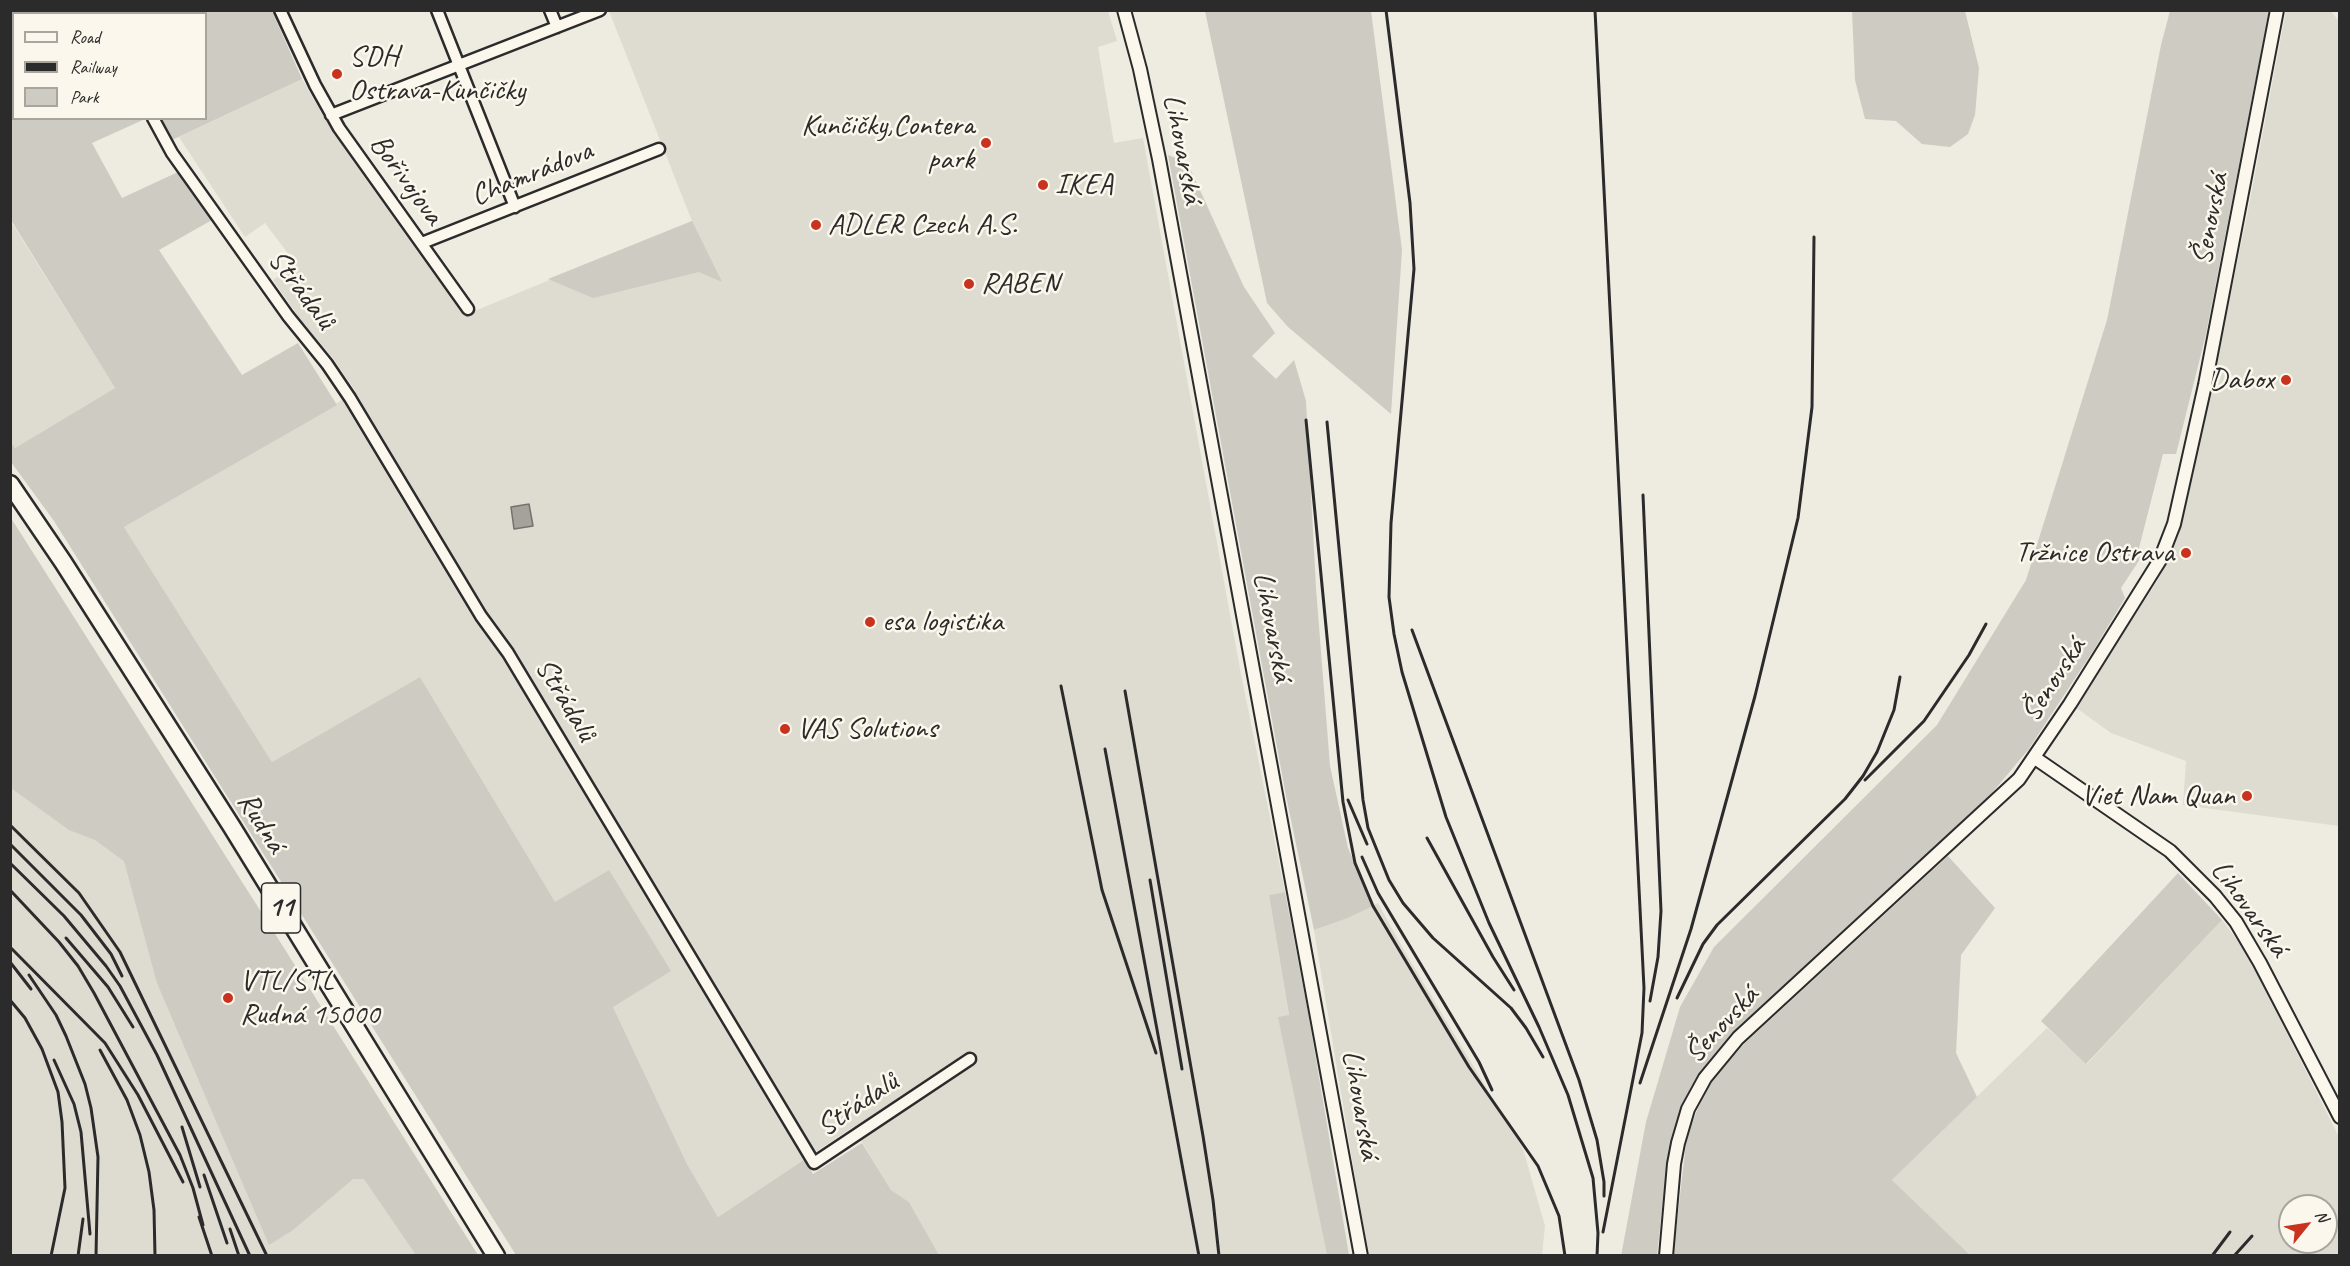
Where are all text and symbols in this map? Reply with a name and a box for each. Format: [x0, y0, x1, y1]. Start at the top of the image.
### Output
legend [12, 12, 207, 120]
text: Road [70, 26, 100, 48]
place label: SDH Ostrava-Kunčičky [349, 39, 525, 110]
text: Railway [70, 56, 117, 78]
marker: SDH Ostrava-Kunčičky [330, 67, 344, 81]
text: Park [70, 86, 99, 108]
street label: Lihovarská [1154, 91, 1210, 207]
place label: Kunčičky,Contera park [801, 108, 974, 178]
street label: Bořivojova [361, 128, 451, 232]
street label: Chamrádova [466, 133, 598, 215]
marker: Kunčičky,Contera park [979, 136, 993, 150]
place label: IKEA [1055, 167, 1113, 203]
street label: Šenovská [2184, 170, 2238, 268]
marker: IKEA [1036, 178, 1050, 192]
place label: ADLER Czech A.S. [828, 207, 1017, 243]
marker: ADLER Czech A.S. [809, 218, 823, 232]
street label: Střádalů [260, 243, 342, 337]
place label: RABEN [981, 266, 1059, 302]
marker: RABEN [962, 277, 976, 291]
place label: Dabox [2210, 362, 2274, 398]
marker: Dabox [2279, 373, 2293, 387]
place label: Tržnice Ostrava [2015, 535, 2174, 571]
marker: Tržnice Ostrava [2179, 546, 2193, 560]
street label: Lihovarská [1244, 569, 1300, 685]
place label: esa logistika [882, 604, 1003, 640]
marker: esa logistika [863, 615, 877, 629]
street label: Šenovská [2014, 631, 2094, 729]
street label: Střádalů [526, 652, 604, 748]
place label: VAS Solutions [797, 711, 937, 747]
marker: VAS Solutions [778, 722, 792, 736]
place label: Viet Nam Quan [2081, 778, 2235, 814]
street label: Rudná [229, 786, 293, 860]
marker: Viet Nam Quan [2240, 789, 2254, 803]
street label: Lihovarská [2202, 854, 2296, 964]
road number: 11 [262, 883, 300, 933]
place label: VTL/STL Rudná 15000 [240, 963, 379, 1034]
street label: Šenovská [1677, 979, 1767, 1071]
marker: VTL/STL Rudná 15000 [221, 991, 235, 1005]
street label: Lihovarská [1333, 1047, 1387, 1163]
street label: Střádalů [811, 1065, 905, 1145]
north arrow [2278, 1194, 2338, 1254]
text: N [2311, 1207, 2333, 1225]

